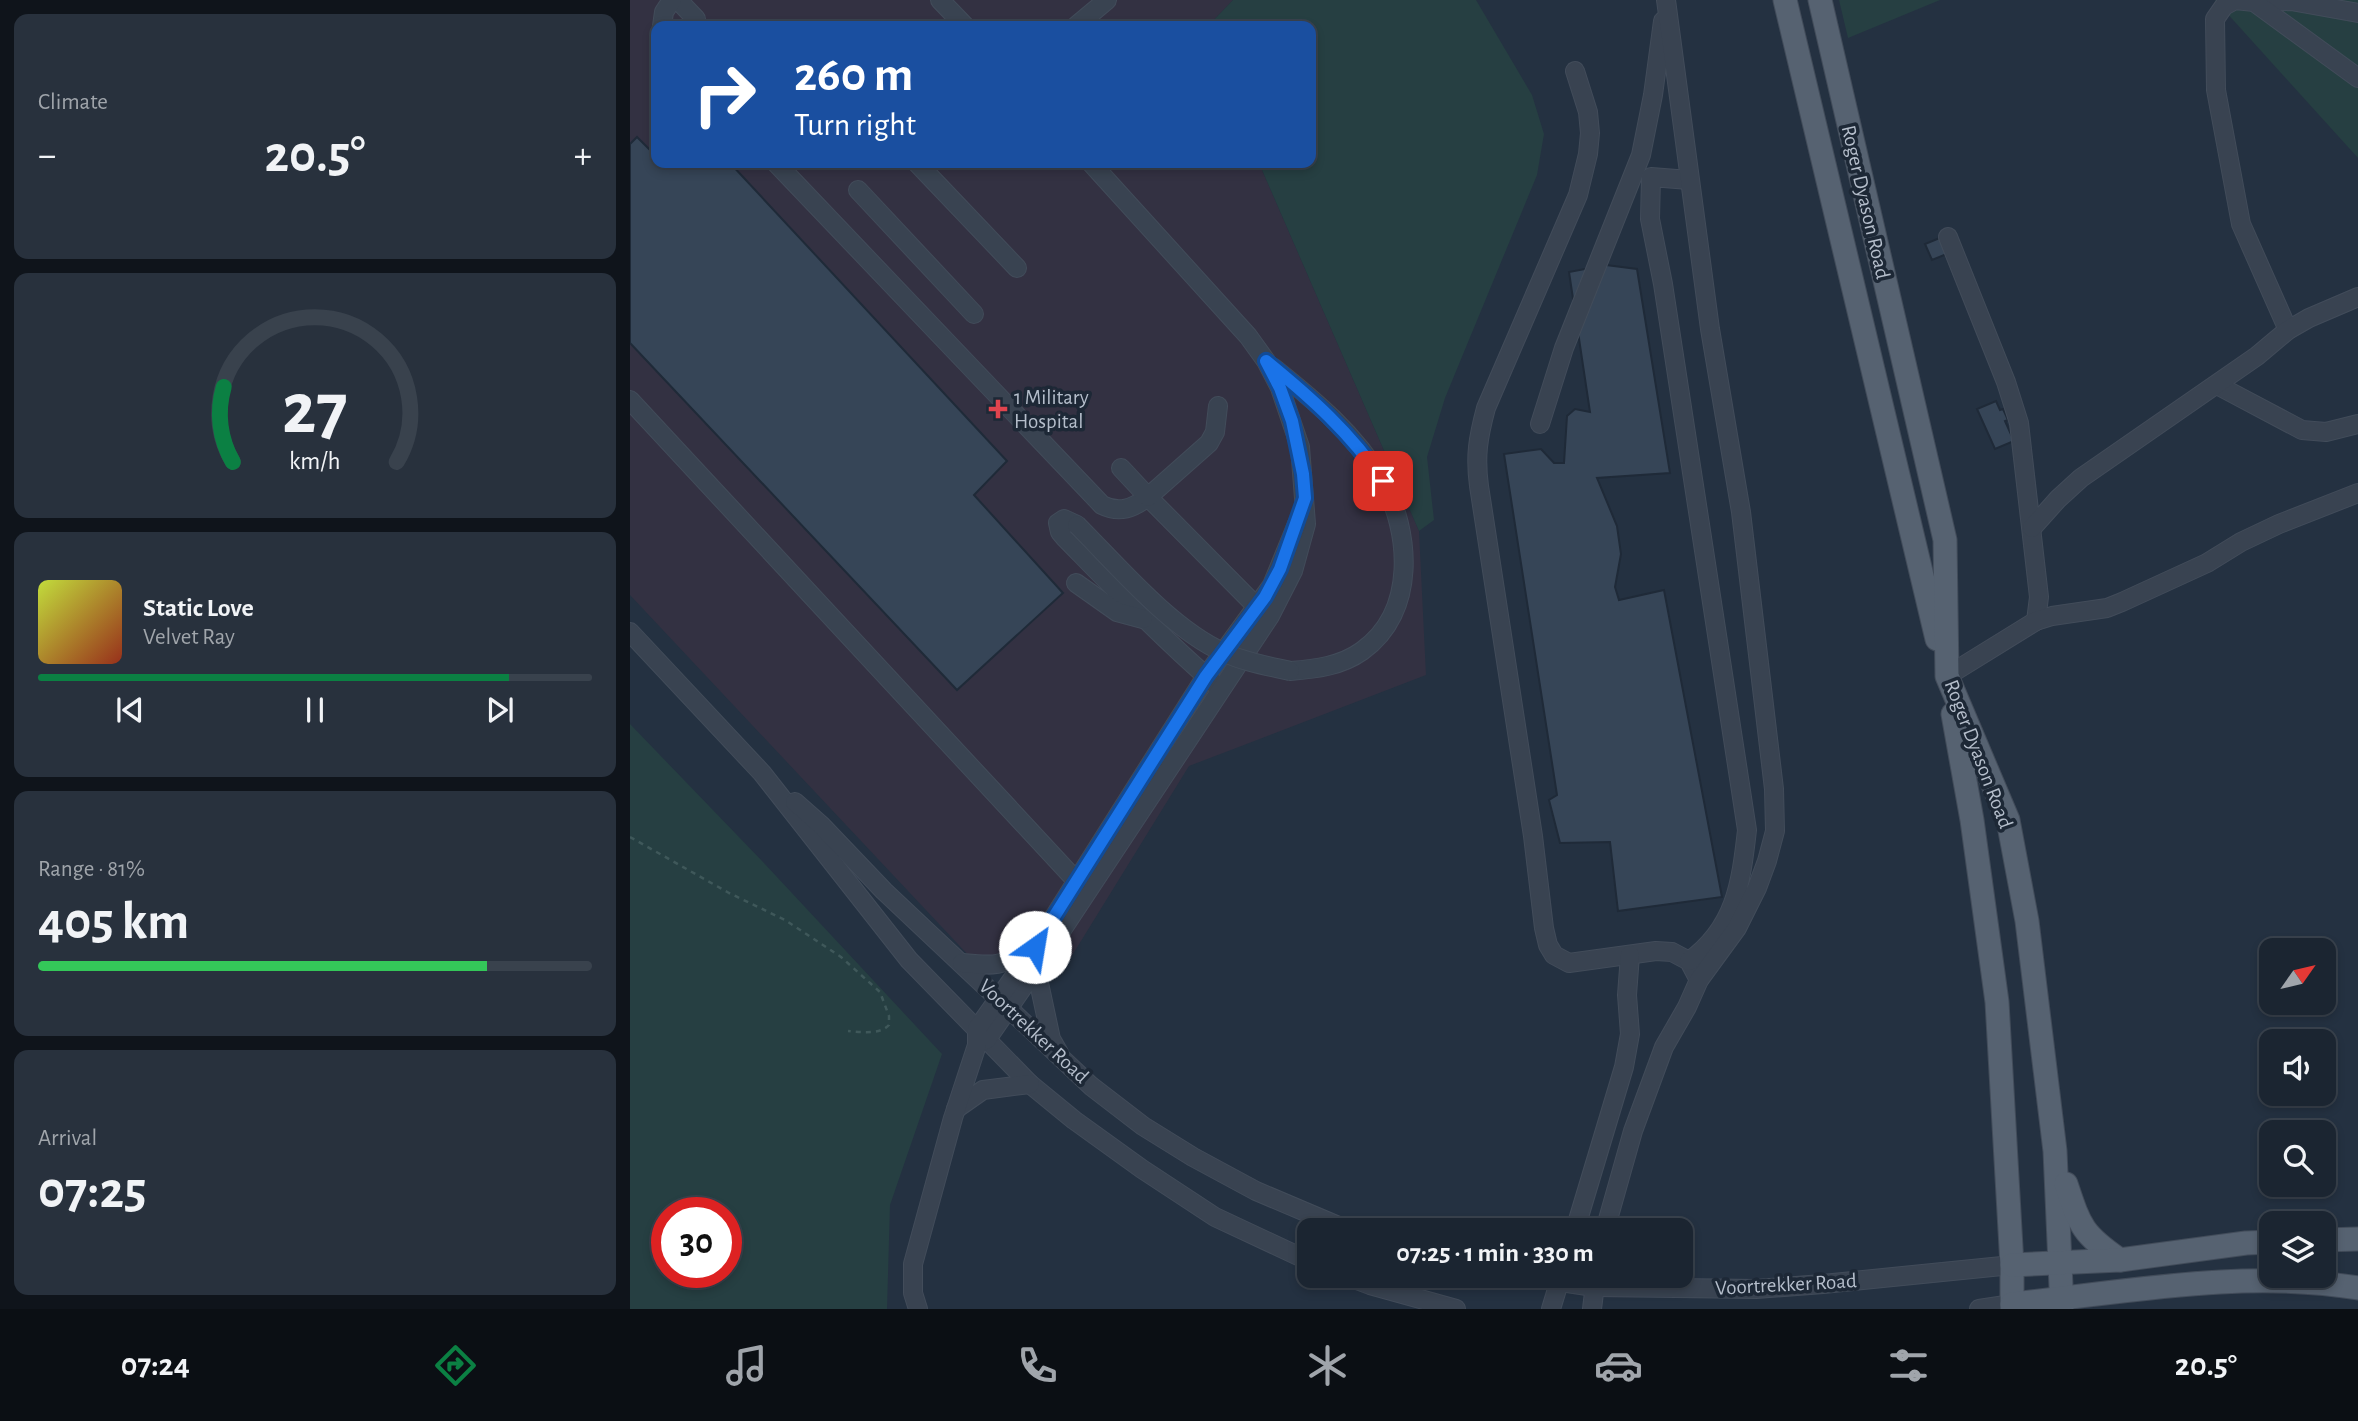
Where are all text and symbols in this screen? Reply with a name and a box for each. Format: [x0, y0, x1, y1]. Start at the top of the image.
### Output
icon: right [679, 49, 770, 140]
text: 260 m [794, 51, 913, 100]
text: Climate [38, 91, 108, 114]
text: Turn right [794, 109, 916, 141]
street label: Roger Dyason Road [1838, 123, 1893, 281]
text: 20.5° [264, 129, 366, 181]
text: − [38, 137, 56, 175]
text: + [574, 137, 592, 175]
text: 27 [282, 374, 348, 447]
place label: 1 Military Hospital [1014, 387, 1089, 432]
marker: 1 Military Hospital [988, 399, 1008, 419]
text: km/h [289, 448, 341, 473]
pin [1353, 451, 1413, 511]
icon: arrive [1364, 462, 1402, 500]
text: Static Love [143, 595, 254, 621]
text: Velvet Ray [143, 626, 235, 649]
street label: Roger Dyason Road [1941, 677, 2017, 831]
icon: previous [111, 691, 149, 729]
icon: pause [296, 691, 334, 729]
icon: next [481, 691, 519, 729]
text: Range · 81% [38, 858, 145, 881]
text: 405 km [38, 896, 189, 948]
position arrow [998, 910, 1072, 984]
north arrow [2259, 938, 2336, 1015]
map controls [2259, 938, 2336, 1288]
street label: Voortrekker Road [975, 975, 1093, 1087]
button: sound [2259, 1029, 2336, 1106]
button: search [2259, 1120, 2336, 1197]
text: Arrival [38, 1127, 97, 1150]
text: 07:25 [38, 1165, 146, 1217]
speed limit sign: 30 [651, 1197, 742, 1288]
button: layers [2259, 1211, 2336, 1288]
text: 07:25 · 1 min · 330 m [1396, 1240, 1594, 1266]
street label: Voortrekker Road [1715, 1270, 1857, 1299]
icon: directions [431, 1341, 480, 1390]
icon: music [722, 1341, 771, 1390]
icon: phone [1013, 1341, 1062, 1390]
icon: climate [1303, 1341, 1352, 1390]
icon: car [1594, 1341, 1643, 1390]
icon: filters [1884, 1341, 1933, 1390]
text: 07:24 [121, 1349, 190, 1381]
text: 20.5° [2175, 1349, 2237, 1381]

